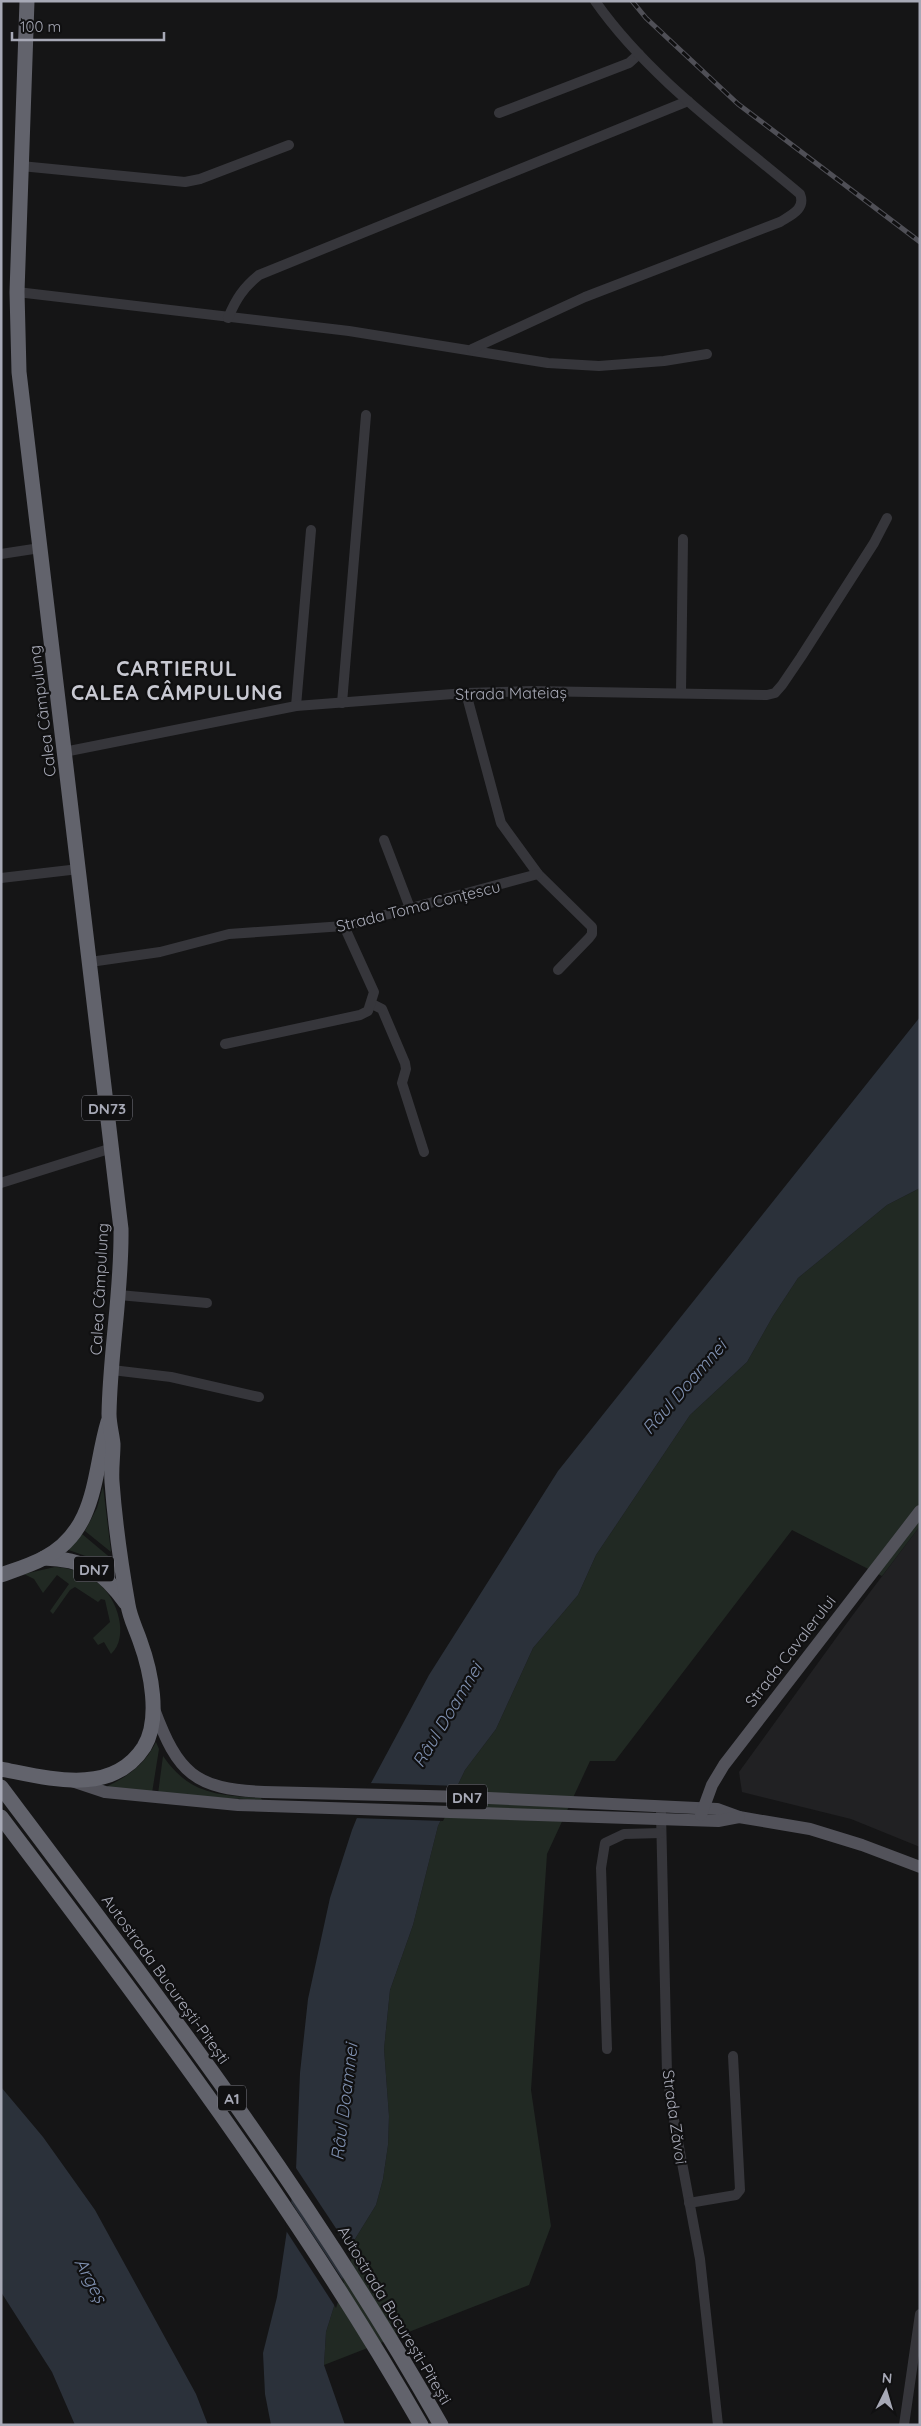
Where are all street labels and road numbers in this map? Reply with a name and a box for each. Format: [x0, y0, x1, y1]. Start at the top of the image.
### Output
street label: Calea Câmpulung [24, 644, 60, 778]
street label: Strada Mateiaș [455, 682, 567, 704]
street label: Strada Toma Conțescu [334, 876, 502, 936]
road number: DN73 [82, 1096, 132, 1120]
street label: Calea Câmpulung [86, 1222, 112, 1356]
road number: DN7 [74, 1556, 114, 1582]
street label: Strada Cavalerului [740, 1591, 840, 1711]
road number: DN7 [447, 1784, 487, 1810]
street label: Autostrada București-Pitești [98, 1890, 234, 2068]
street label: Strada Zăvoi [658, 2069, 692, 2165]
road number: A1 [218, 2086, 246, 2110]
street label: Autostrada București-Pitești [334, 2222, 456, 2408]

